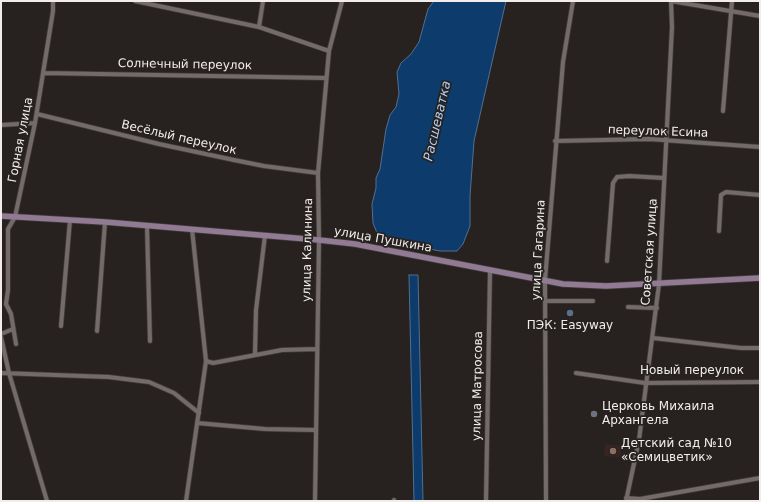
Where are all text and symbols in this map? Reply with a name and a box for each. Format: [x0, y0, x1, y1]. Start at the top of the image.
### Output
street label: Солнечный переулок [118, 57, 252, 73]
water label: Расшеватка [421, 79, 455, 163]
street label: Горная улица [6, 96, 36, 184]
street label: Весёлый переулок [120, 118, 238, 158]
street label: переулок Есина [607, 123, 709, 141]
street label: улица Калинина [300, 198, 316, 302]
street label: Советская улица [639, 198, 661, 306]
street label: улица Гагарина [529, 199, 549, 301]
street label: улица Пушкина [333, 224, 433, 256]
marker: ПЭК: Easyway [565, 308, 575, 318]
place label: ПЭК: Easyway [527, 319, 613, 333]
street label: улица Матросова [470, 331, 486, 441]
street label: Новый переулок [640, 364, 744, 378]
place label: Церковь Михаила Архангела [602, 400, 714, 428]
marker: Церковь Михаила Архангела [589, 409, 599, 419]
place label: Детский сад №10 «Семицветик» [621, 437, 732, 465]
marker: Детский сад №10 «Семицветик» [608, 446, 618, 456]

